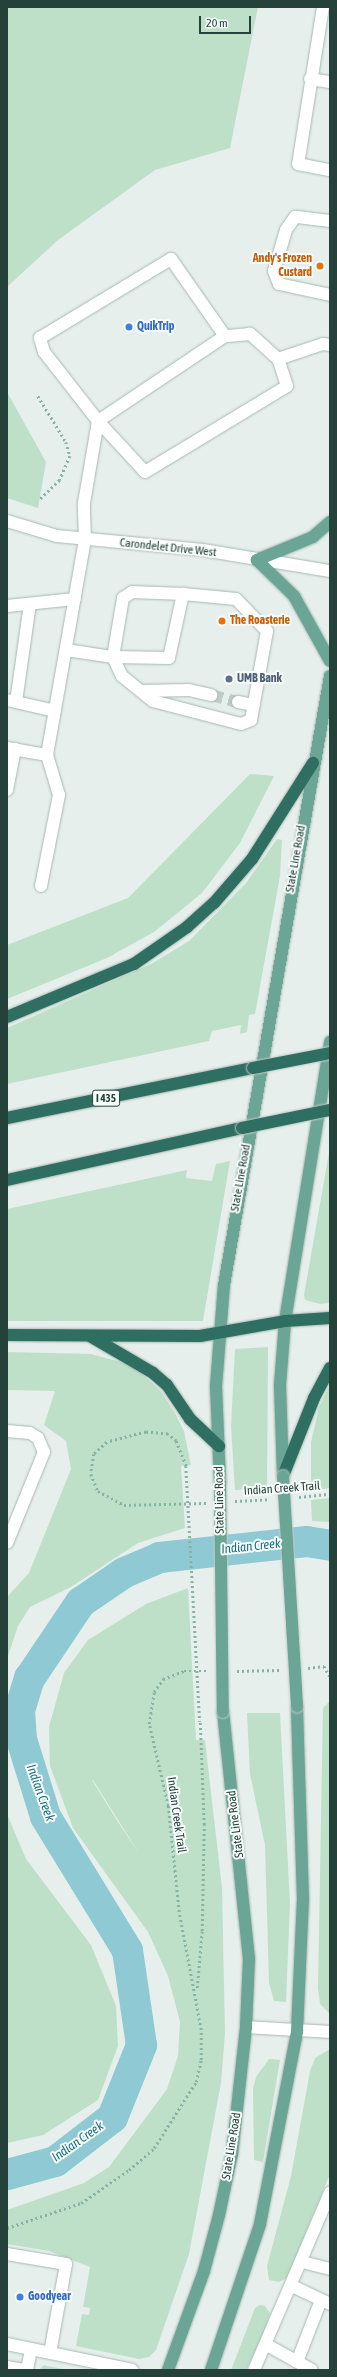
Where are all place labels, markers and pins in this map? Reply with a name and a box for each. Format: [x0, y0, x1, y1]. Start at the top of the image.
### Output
place label: Andy's Frozen Custard [253, 252, 312, 280]
marker: Andy's Frozen Custard [315, 261, 325, 271]
place label: QuikTrip [137, 320, 174, 334]
marker: QuikTrip [124, 322, 134, 332]
place label: The Roasterie [230, 614, 290, 628]
marker: The Roasterie [217, 616, 227, 626]
place label: UMB Bank [237, 672, 282, 686]
marker: UMB Bank [224, 674, 234, 684]
place label: Goodyear [28, 2290, 71, 2304]
marker: Goodyear [15, 2292, 25, 2302]

